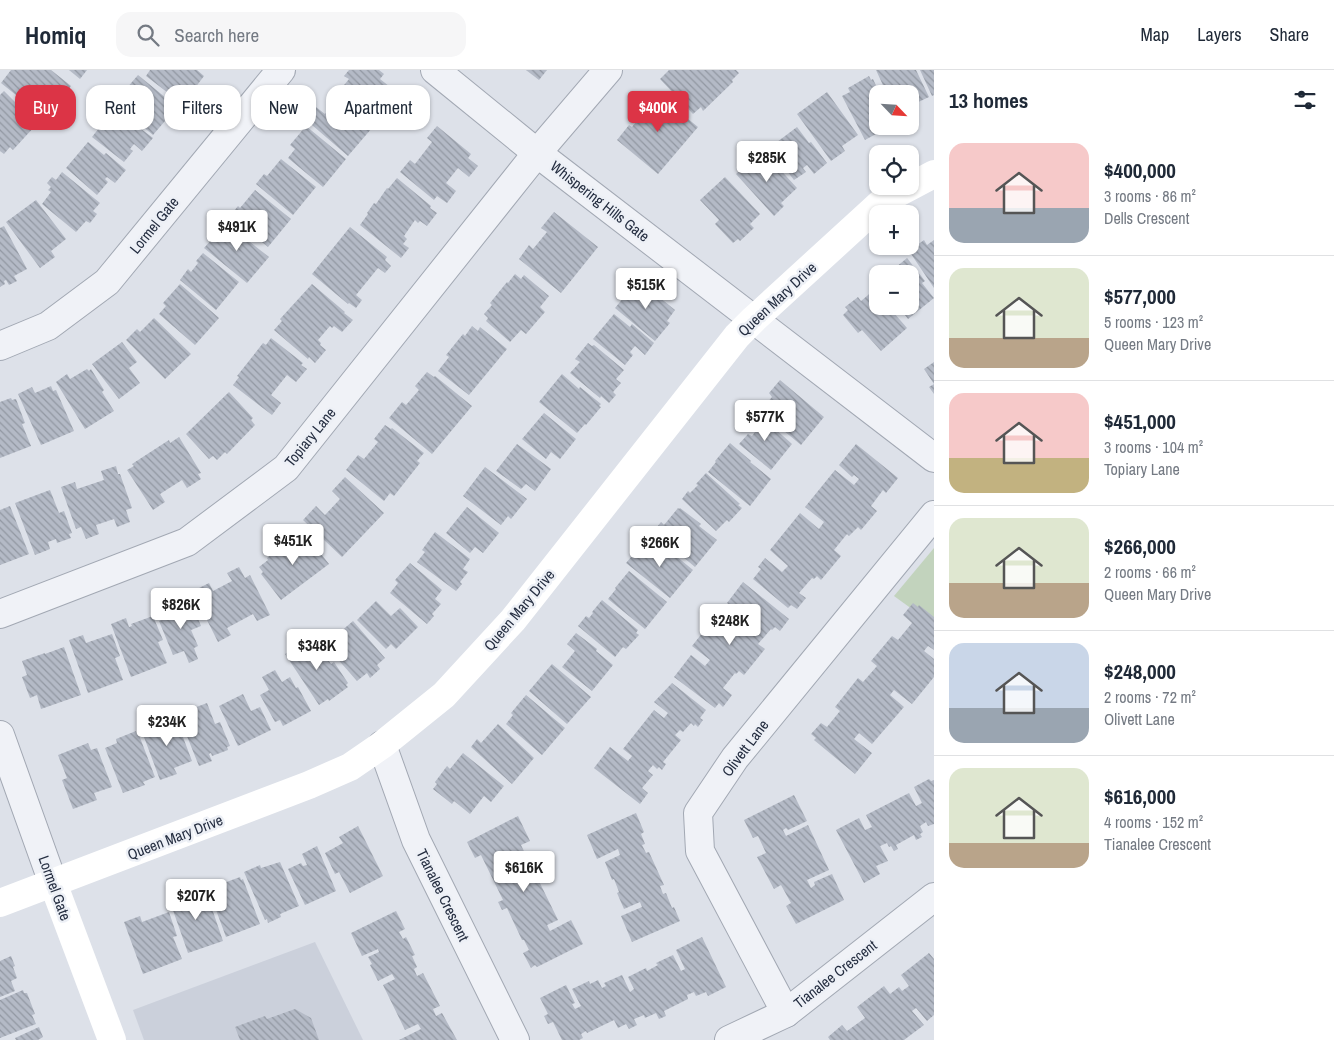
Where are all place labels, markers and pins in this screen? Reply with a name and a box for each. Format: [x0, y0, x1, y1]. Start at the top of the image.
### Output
pin: $400K [623, 90, 693, 133]
pin: $285K [732, 140, 802, 183]
pin: $491K [202, 210, 272, 252]
pin: $515K [611, 268, 681, 310]
pin: $577K [730, 400, 800, 442]
pin: $451K [258, 524, 328, 566]
pin: $266K [625, 526, 695, 568]
pin: $826K [146, 588, 216, 630]
pin: $248K [695, 604, 765, 646]
pin: $348K [282, 628, 352, 671]
pin: $234K [132, 704, 202, 747]
pin: $616K [489, 850, 559, 893]
pin: $207K [161, 878, 231, 921]

